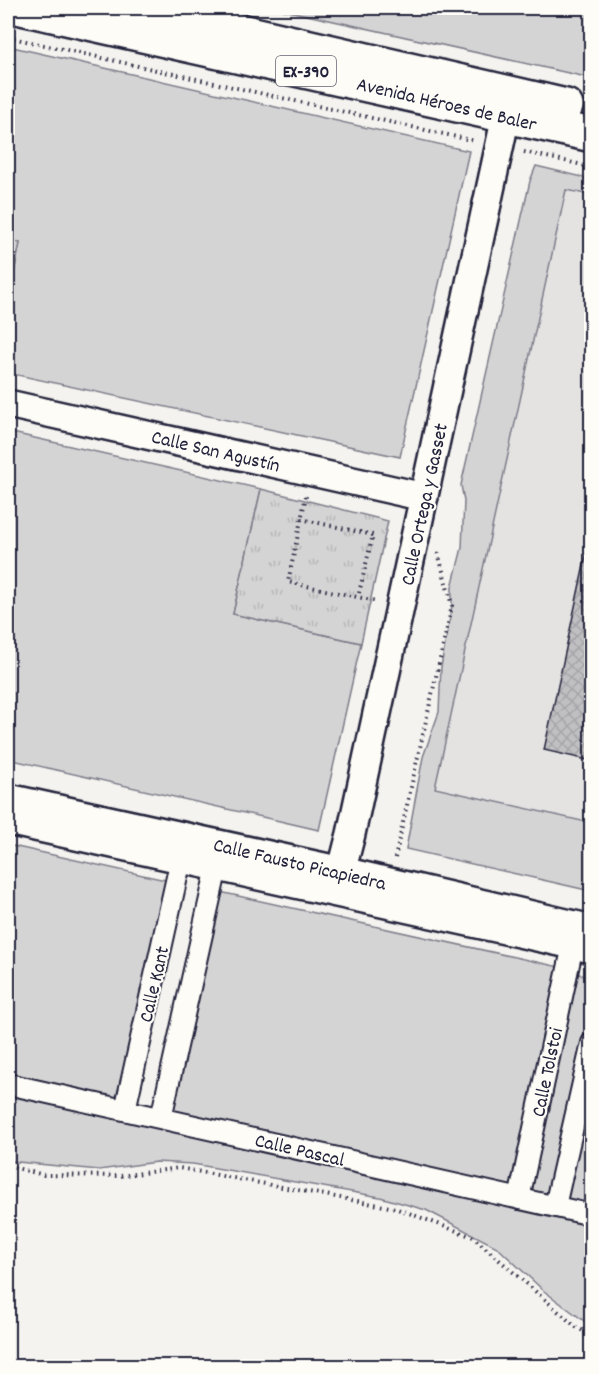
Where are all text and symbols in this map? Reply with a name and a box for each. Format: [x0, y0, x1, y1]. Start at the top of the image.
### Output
road number: EX-390 [276, 56, 336, 86]
street label: Avenida Héroes de Baler [354, 72, 540, 140]
street label: Calle Ortega y Gasset [395, 421, 457, 588]
street label: Calle San Agustín [148, 425, 282, 481]
street label: Calle Fausto Picapiedra [210, 832, 389, 900]
street label: Calle Kant [134, 944, 178, 1026]
street label: Calle Tolstoi [526, 1025, 572, 1120]
street label: Calle Pascal [252, 1128, 347, 1176]

